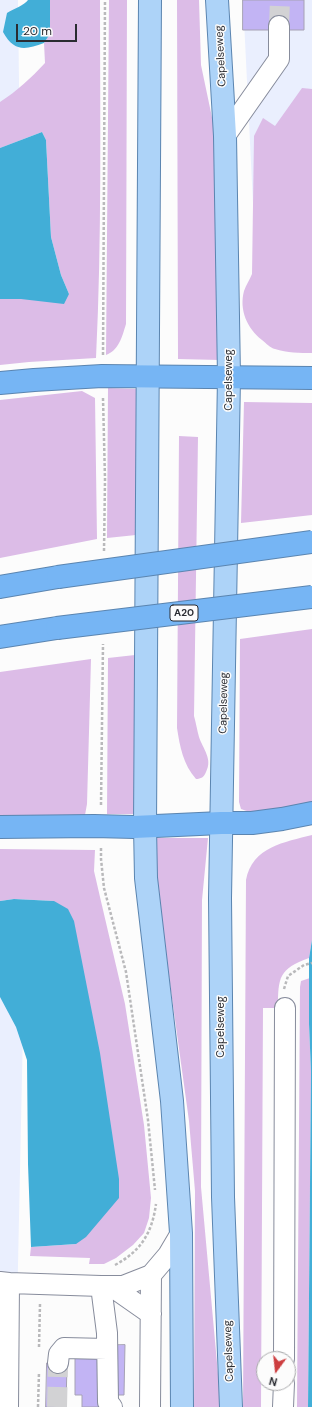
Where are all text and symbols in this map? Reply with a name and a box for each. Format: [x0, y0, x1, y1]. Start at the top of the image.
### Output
scale bar [18, 16, 79, 42]
text: 20 m [23, 23, 52, 39]
street label: Capelseweg [213, 25, 229, 87]
street label: Capelseweg [222, 349, 236, 411]
road number: A20 [170, 605, 198, 621]
street label: Capelseweg [217, 672, 231, 734]
street label: Capelseweg [214, 996, 228, 1058]
street label: Capelseweg [221, 1320, 237, 1382]
north arrow [256, 1351, 296, 1391]
text: N [267, 1374, 279, 1389]

